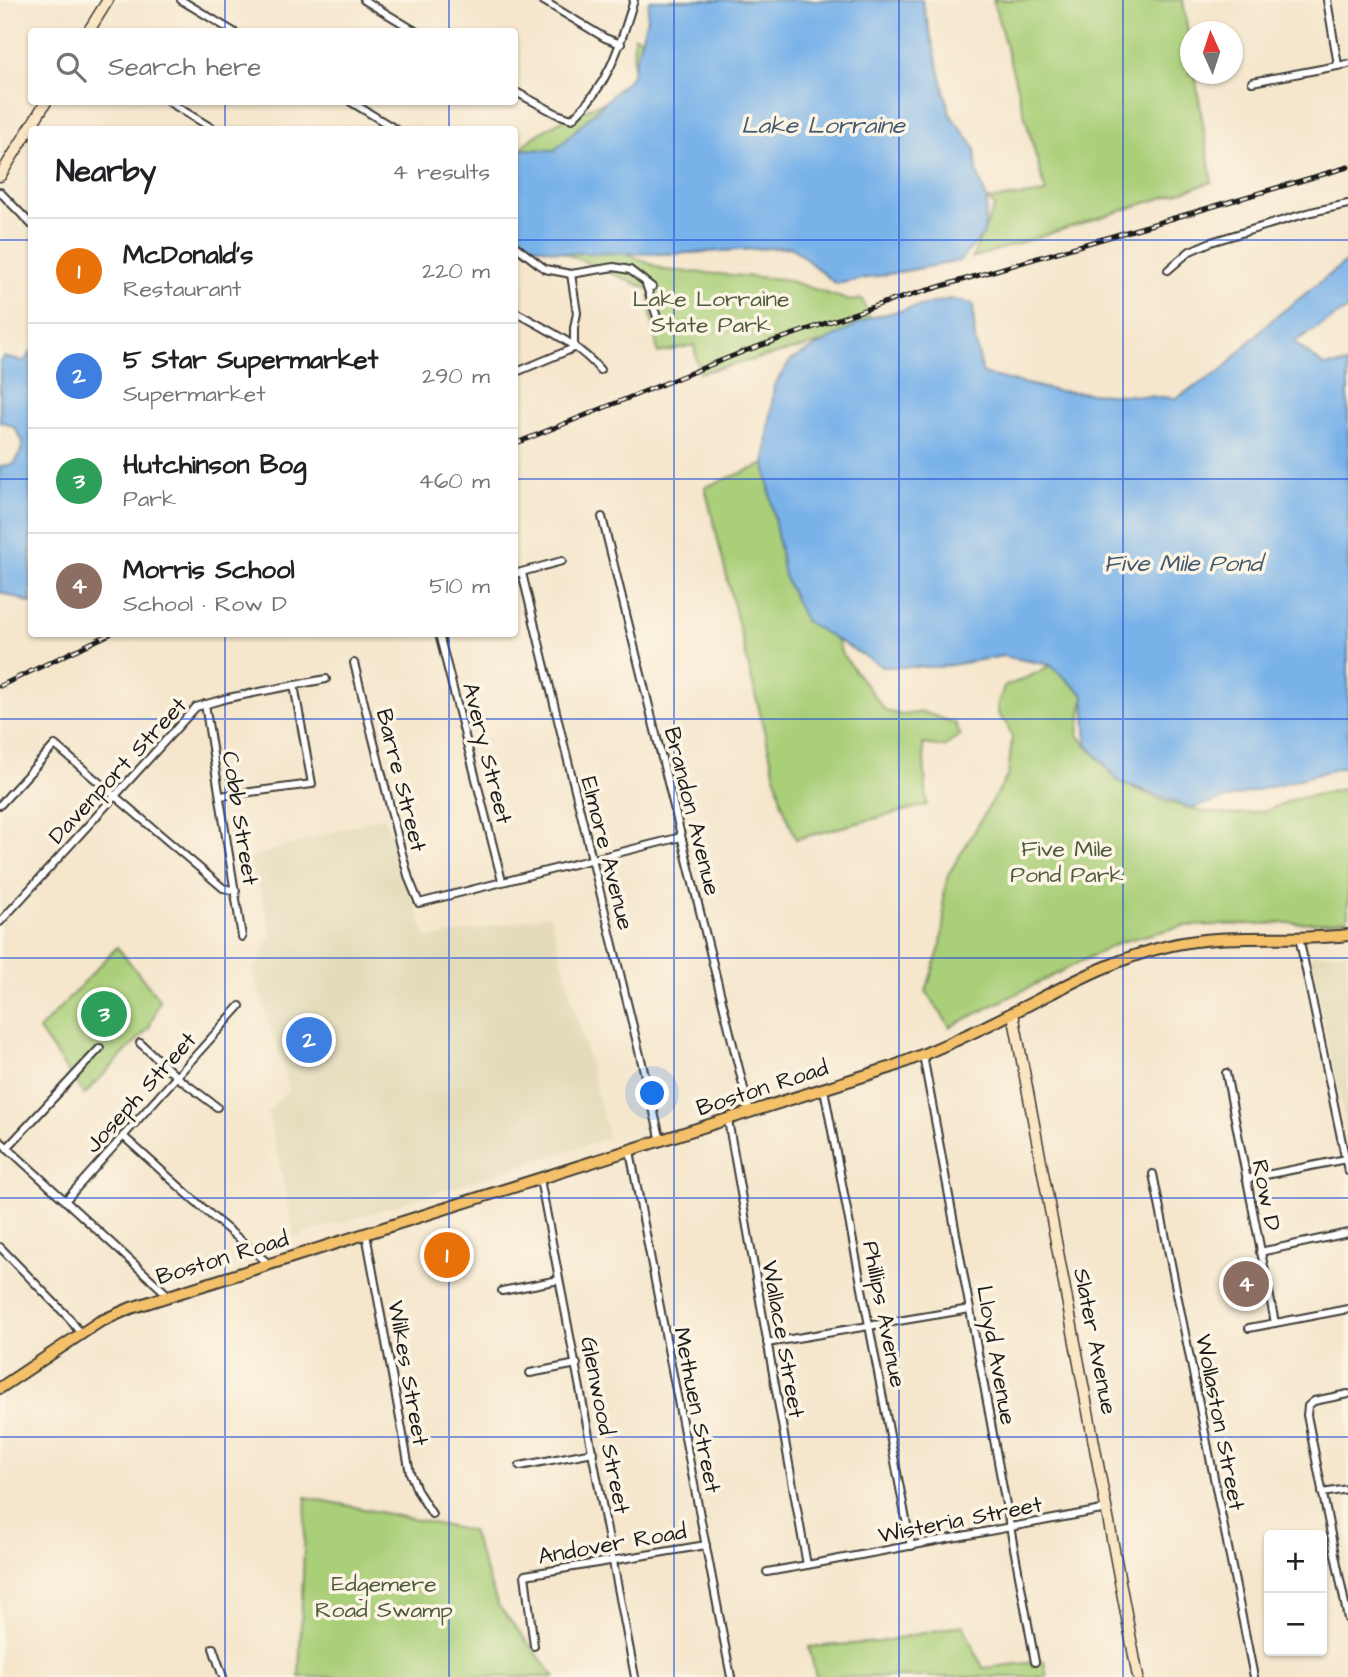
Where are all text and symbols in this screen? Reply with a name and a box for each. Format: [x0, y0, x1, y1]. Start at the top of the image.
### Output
north arrow [1180, 21, 1243, 84]
search box [28, 28, 518, 105]
icon: search [52, 48, 90, 86]
text: Search here [108, 49, 261, 85]
water label: Lake Lorraine [741, 109, 906, 143]
text: Nearby [56, 151, 156, 193]
text: 4 results [392, 156, 490, 188]
text: McDonald's [123, 237, 253, 273]
text: 1 [78, 255, 80, 287]
text: 220 m [422, 255, 490, 287]
text: Restaurant [123, 273, 241, 305]
park label: Lake Lorraine State Park [633, 283, 789, 341]
text: 5 Star Supermarket [123, 342, 378, 378]
text: 2 [72, 360, 86, 392]
text: 290 m [422, 360, 490, 392]
text: Supermarket [123, 378, 266, 410]
text: Hutchinson Bog [123, 447, 306, 483]
text: 3 [73, 465, 85, 497]
text: 460 m [418, 465, 490, 497]
text: Park [123, 483, 176, 515]
water label: Five Mile Pond [1104, 547, 1267, 581]
text: Morris School [123, 552, 295, 588]
text: 4 [71, 570, 87, 602]
text: 510 m [429, 570, 490, 602]
text: School · Row D [123, 588, 287, 620]
street label: Avery Street [453, 679, 520, 828]
street label: Davenport Street [41, 690, 195, 851]
street label: Barre Street [368, 706, 434, 856]
street label: Brandon Avenue [656, 724, 728, 899]
street label: Cobb Street [214, 749, 267, 888]
street label: Elmore Avenue [572, 773, 642, 933]
park label: Five Mile Pond Park [1010, 833, 1124, 891]
pin: 3 [81, 988, 127, 1040]
pin: 2 [286, 1014, 332, 1066]
street label: Joseph Street [78, 1024, 204, 1160]
street label: Boston Road [692, 1052, 832, 1124]
your location [635, 1076, 669, 1110]
street label: Row D [1243, 1157, 1289, 1234]
street label: Boston Road [152, 1223, 292, 1293]
pin: 1 [424, 1229, 470, 1281]
street label: Phillips Avenue [854, 1238, 914, 1390]
street label: Wallace Street [753, 1258, 813, 1421]
pin: 4 [1223, 1258, 1269, 1310]
street label: Slater Avenue [1065, 1265, 1125, 1417]
street label: Lloyd Avenue [967, 1283, 1024, 1427]
street label: Wilkes Street [379, 1298, 437, 1449]
street label: Methuen Street [665, 1325, 729, 1496]
street label: Wollaston Street [1187, 1331, 1253, 1514]
street label: Glenwood Street [572, 1334, 638, 1517]
street label: Wisteria Street [875, 1488, 1046, 1552]
street label: Andover Road [536, 1515, 689, 1573]
map controls [1264, 1530, 1327, 1656]
button: + [1264, 1530, 1327, 1593]
park label: Edgemere Road Swamp [315, 1568, 453, 1626]
button: − [1264, 1593, 1327, 1656]

